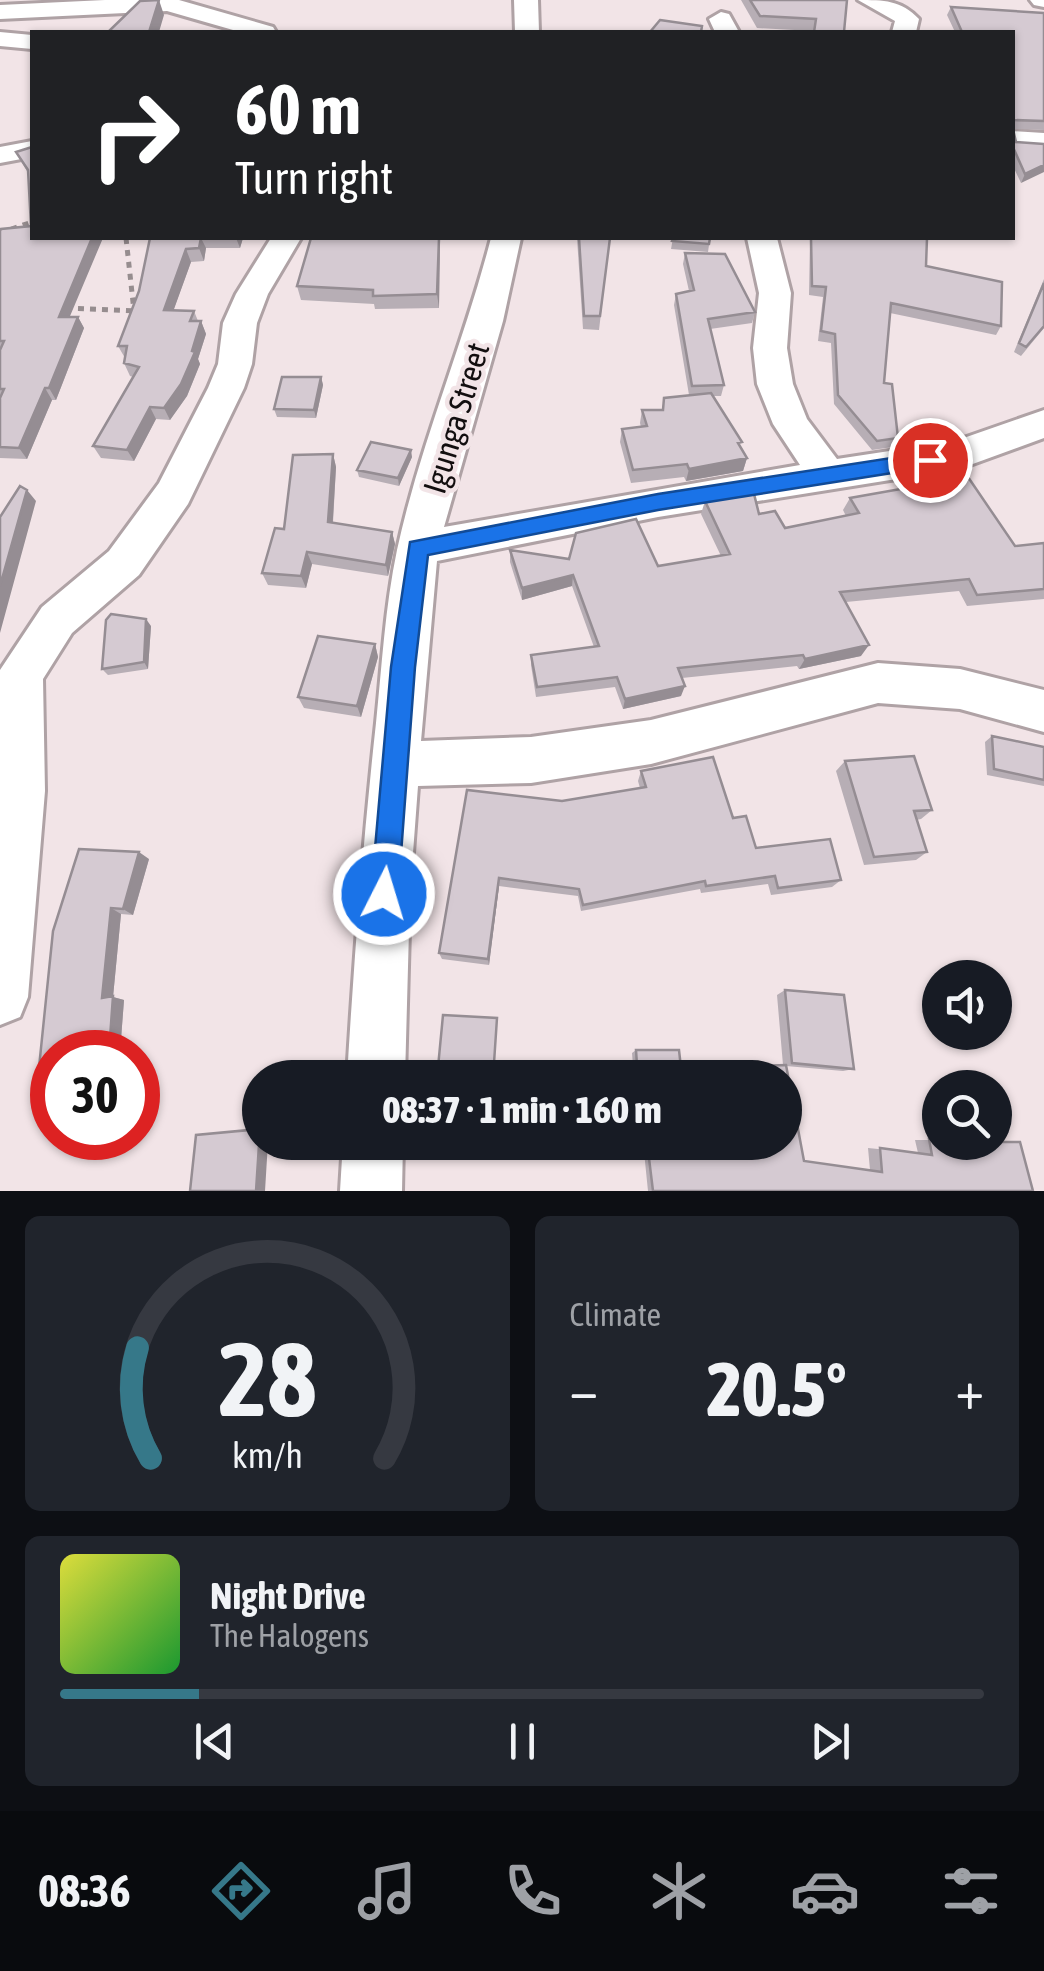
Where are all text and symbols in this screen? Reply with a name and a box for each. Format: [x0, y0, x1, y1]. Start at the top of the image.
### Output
text: 60 m [235, 69, 361, 149]
icon: right [70, 70, 200, 200]
text: Turn right [235, 152, 393, 204]
street label: Igunga Street [416, 338, 496, 498]
pin [888, 418, 973, 503]
icon: arrive [903, 433, 958, 488]
position arrow [332, 842, 436, 946]
map controls [922, 960, 1012, 1160]
button: sound [922, 960, 1012, 1050]
speed limit sign: 30 [30, 1030, 160, 1160]
button: search [922, 1070, 1012, 1160]
text: 08:37 · 1 min · 160 m [382, 1088, 662, 1131]
text: Climate [570, 1296, 661, 1333]
text: 28 [218, 1319, 316, 1438]
text: 20.5° [707, 1346, 847, 1432]
text: − [570, 1358, 598, 1421]
text: + [955, 1358, 984, 1421]
text: km/h [232, 1435, 303, 1476]
text: Night Drive [210, 1574, 366, 1617]
text: The Halogens [210, 1617, 369, 1654]
icon: previous [187, 1714, 242, 1769]
icon: pause [495, 1714, 550, 1769]
icon: next [803, 1714, 858, 1769]
icon: directions [206, 1856, 276, 1926]
icon: music [352, 1856, 422, 1926]
icon: phone [498, 1856, 568, 1926]
icon: climate [644, 1856, 714, 1926]
icon: car [790, 1856, 860, 1926]
icon: filters [936, 1856, 1006, 1926]
text: 08:36 [38, 1865, 131, 1917]

